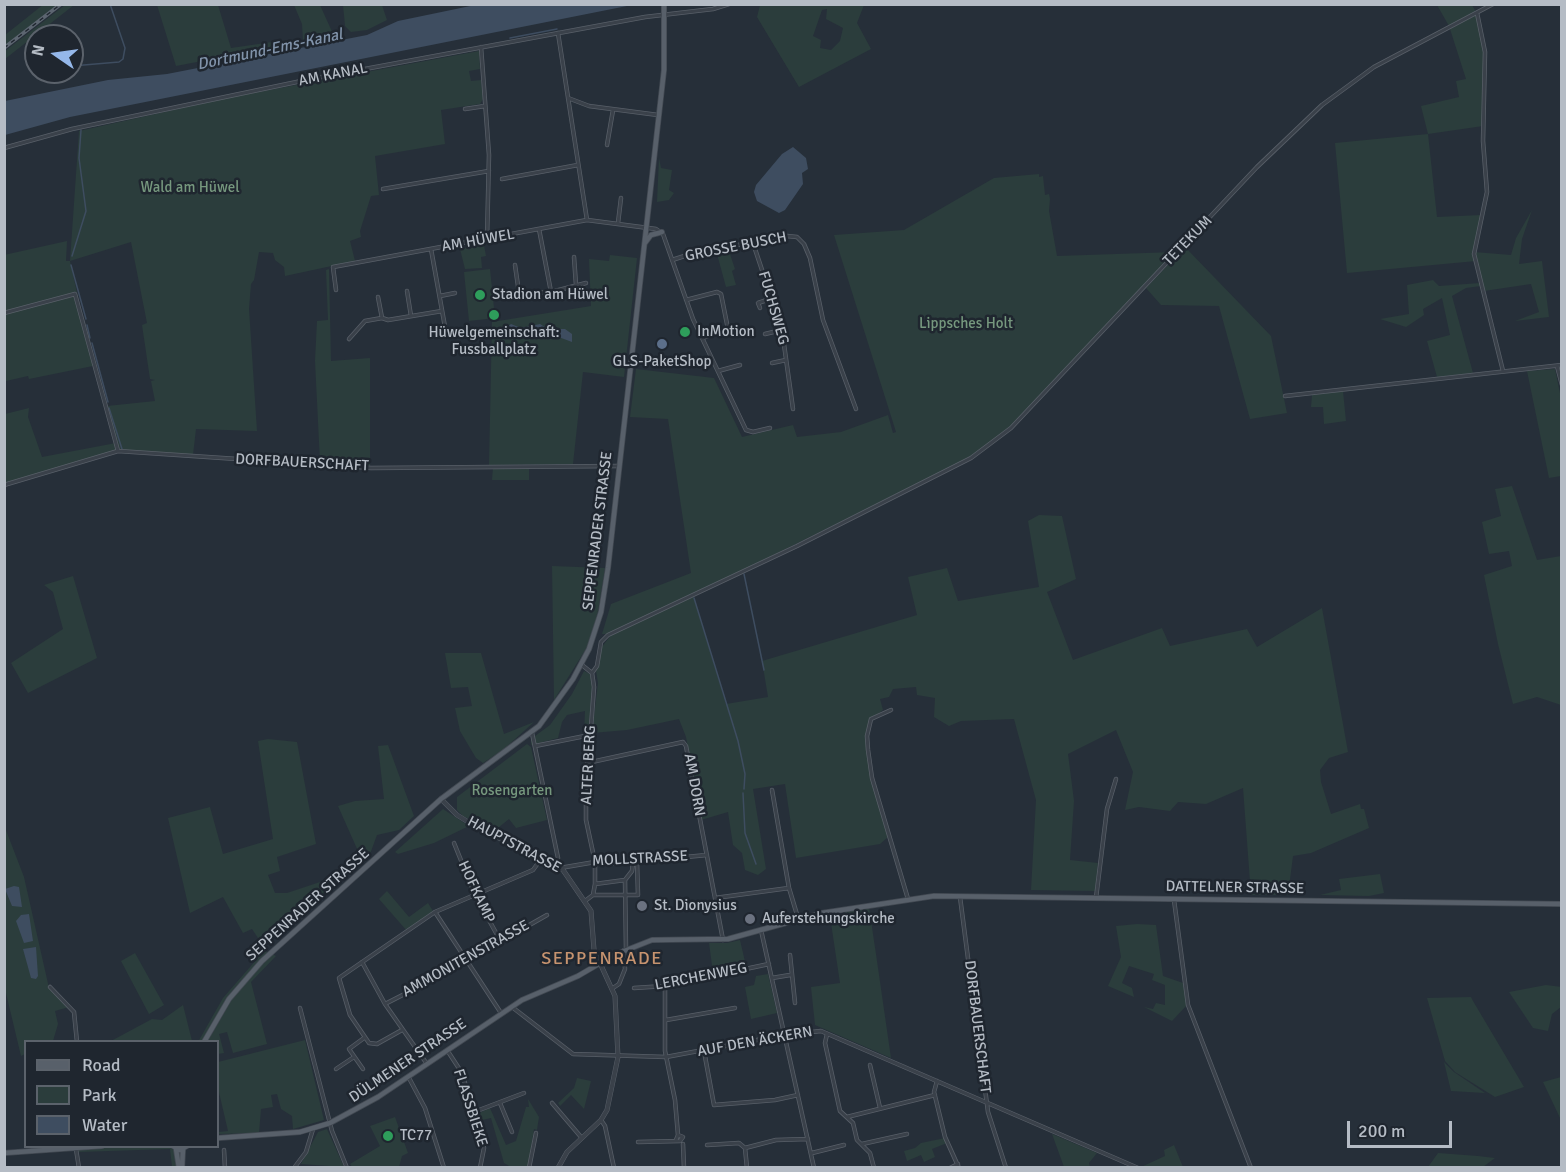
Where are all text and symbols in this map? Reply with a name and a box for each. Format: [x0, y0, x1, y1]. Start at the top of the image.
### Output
north arrow [24, 24, 84, 84]
water label: Dortmund-Ems-Kanal [195, 25, 345, 75]
text: N [27, 43, 49, 58]
street label: AM KANAL [297, 60, 369, 90]
park label: Wald am Hüwel [140, 179, 240, 197]
street label: TETEKUM [1160, 212, 1216, 270]
street label: AM HÜWEL [440, 226, 516, 256]
street label: GROSSE BUSCH [684, 228, 788, 266]
street label: FUCHSWEG [754, 269, 792, 347]
place label: Stadion am Hüwel [492, 286, 608, 304]
marker: Stadion am Hüwel [473, 288, 487, 302]
marker: Hüwelgemeinschaft: Fussballplatz [487, 308, 501, 322]
park label: Lippsches Holt [919, 315, 1013, 333]
place label: InMotion [697, 323, 755, 341]
place label: Hüwelgemeinschaft: Fussballplatz [428, 324, 560, 359]
marker: InMotion [678, 325, 692, 339]
marker: GLS-PaketShop [655, 337, 669, 351]
place label: GLS-PaketShop [613, 353, 711, 371]
street label: DORFBAUERSCHAFT [235, 451, 369, 475]
street label: SEPPENRADER STRASSE [579, 451, 617, 611]
street label: ALTER BERG [578, 725, 600, 805]
street label: AM DORN [680, 752, 708, 818]
park label: Rosengarten [471, 782, 553, 800]
street label: HAUPTSTRASSE [464, 813, 564, 877]
street label: SEPPENRADER STRASSE [243, 845, 373, 965]
street label: MOLLSTRASSE [592, 848, 688, 870]
street label: HOFKAMP [454, 858, 498, 926]
street label: DATTELNER STRASSE [1165, 878, 1305, 898]
place label: St. Dionysius [654, 897, 737, 915]
marker: St. Dionysius [635, 899, 649, 913]
place label: Auferstehungskirche [762, 910, 895, 928]
marker: Auferstehungskirche [743, 912, 757, 926]
street label: AMMONITENSTRASSE [399, 917, 533, 1001]
district label: SEPPENRADE [541, 948, 663, 970]
street label: LERCHENWEG [653, 959, 749, 995]
street label: DORFBAUERSCHAFT [960, 960, 994, 1094]
street label: DÜLMENER STRASSE [346, 1015, 470, 1107]
street label: AUF DEN ÄCKERN [696, 1023, 814, 1061]
legend [24, 1040, 219, 1148]
text: Road [82, 1054, 121, 1076]
street label: FLASSBIEKE [449, 1067, 491, 1149]
text: Park [82, 1084, 117, 1106]
scale bar [1350, 1109, 1455, 1147]
text: Water [82, 1114, 127, 1136]
text: 200 m [1358, 1120, 1405, 1142]
place label: TC77 [400, 1127, 432, 1145]
marker: TC77 [381, 1129, 395, 1143]

